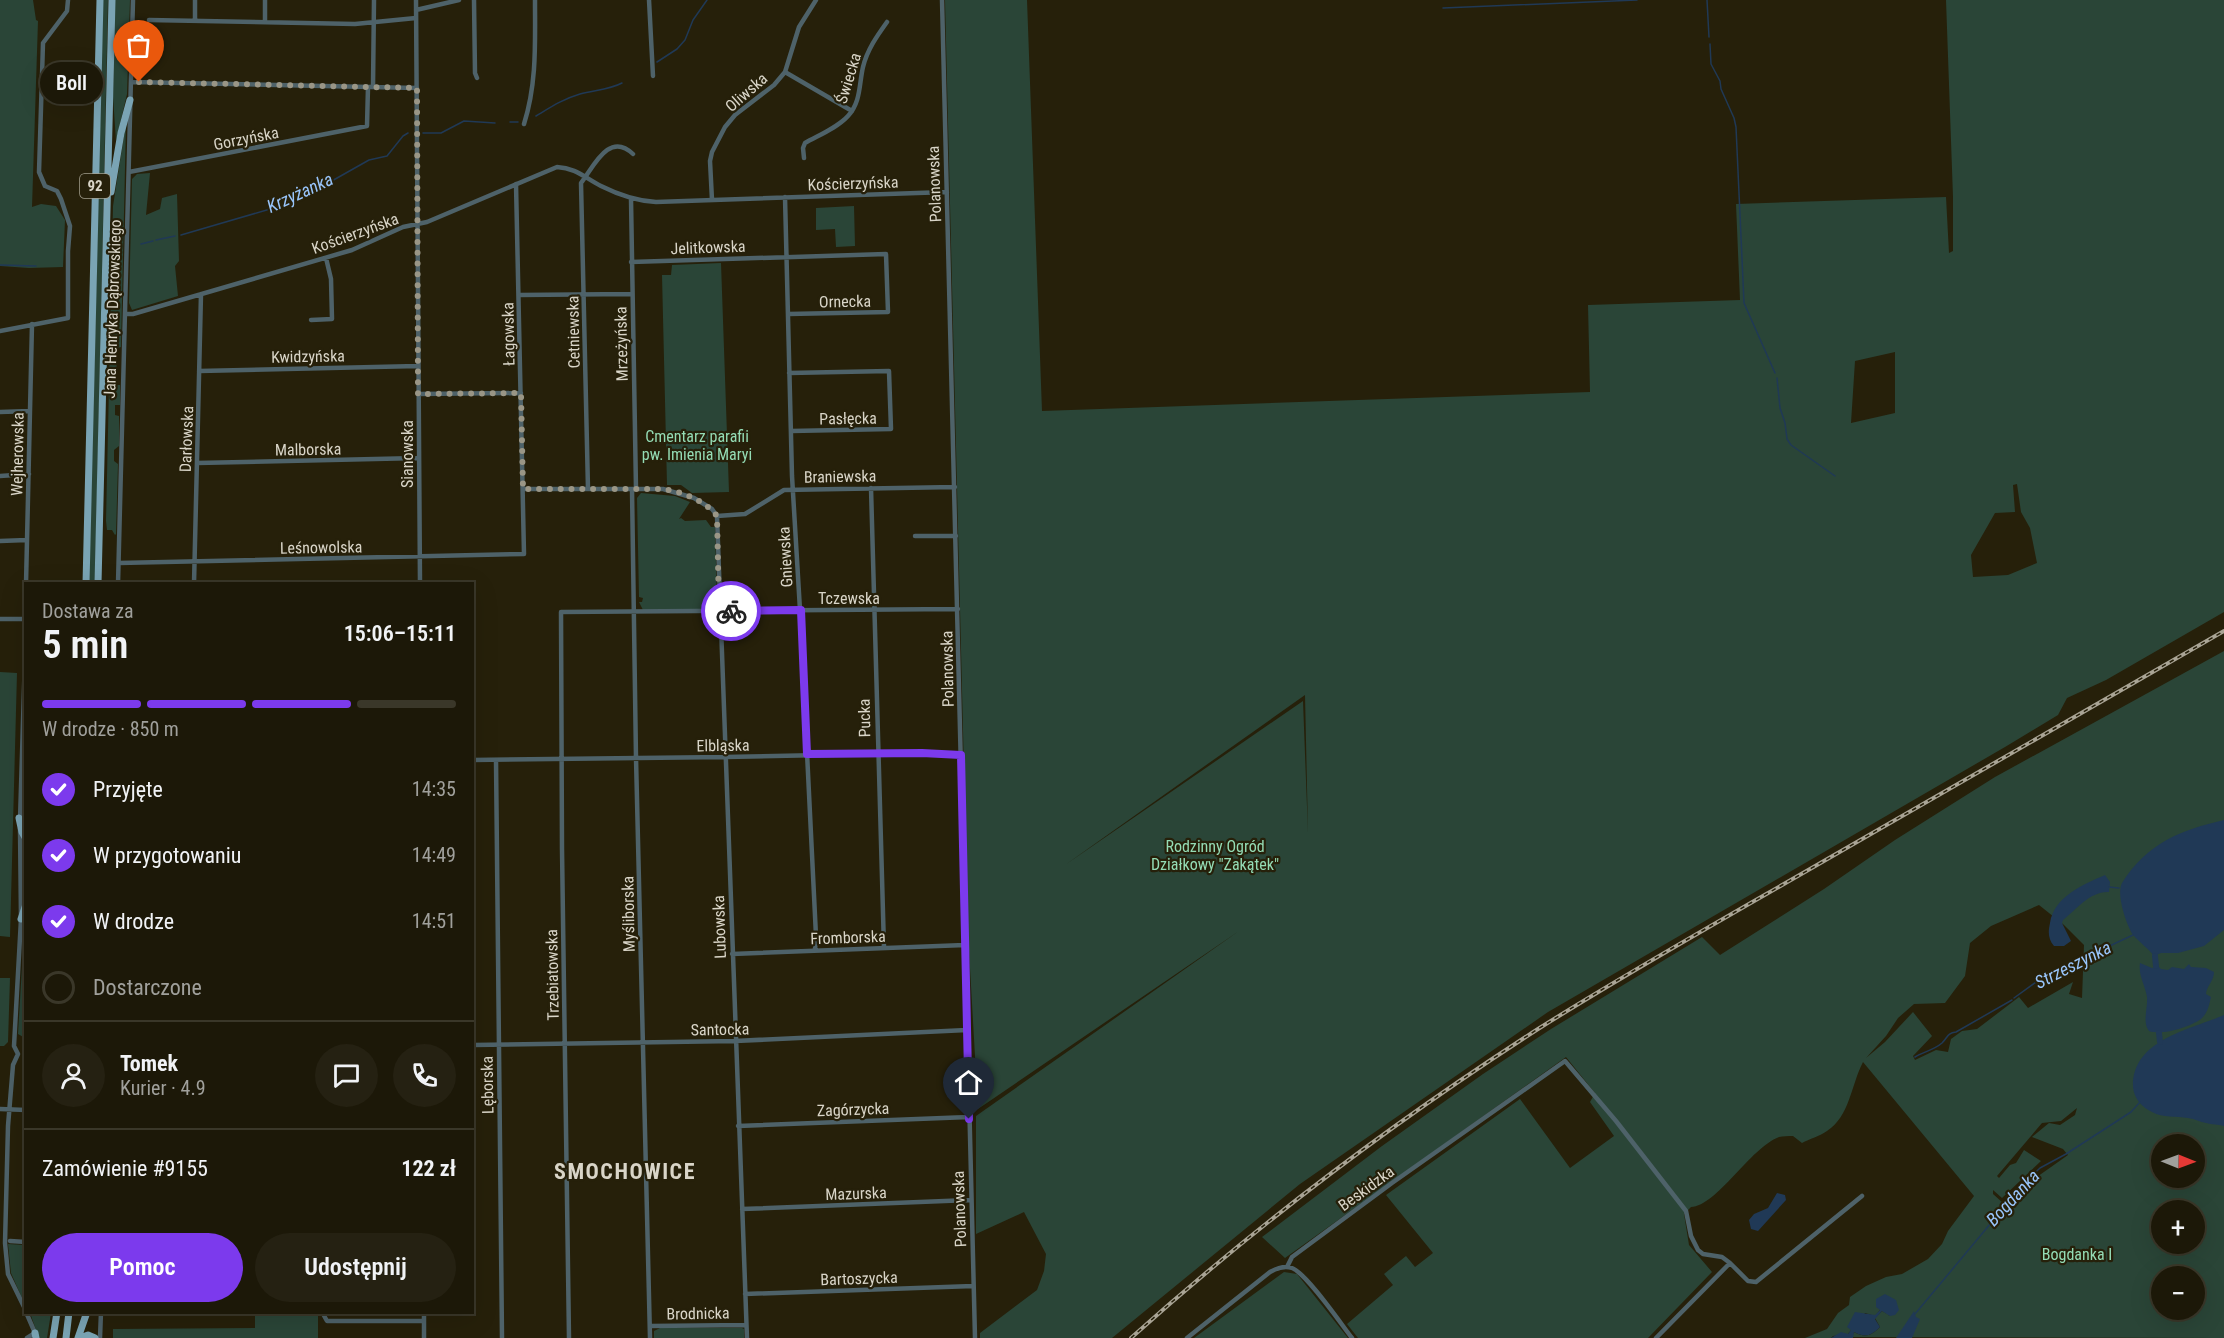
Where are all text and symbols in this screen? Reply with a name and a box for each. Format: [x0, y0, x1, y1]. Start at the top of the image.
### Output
pin [113, 20, 164, 82]
icon: bag [122, 29, 155, 62]
street label: Świecka [832, 50, 865, 106]
callout: Boll [40, 61, 103, 103]
street label: Oliwska [721, 69, 771, 116]
text: Boll [56, 71, 87, 95]
street label: Gorzyńska [212, 123, 280, 154]
street label: Polanowska [924, 145, 945, 223]
water label: Krzyżanka [263, 168, 336, 217]
street label: Kościerzyńska [807, 172, 899, 195]
road number: 92 [80, 174, 110, 198]
street label: Kościerzyńska [309, 209, 401, 258]
street label: Jana Henryka Dąbrowskiego [100, 219, 125, 399]
street label: Jelitkowska [670, 237, 746, 258]
street label: Ornecka [819, 292, 871, 311]
street label: Cetniewska [563, 295, 584, 369]
street label: Łagowska [498, 302, 519, 366]
street label: Mrzeżyńska [611, 306, 632, 382]
street label: Kwidzyńska [271, 346, 345, 367]
street label: Darłowska [176, 406, 197, 472]
street label: Pasłęcka [819, 408, 877, 429]
street label: Wejherowska [7, 412, 28, 496]
street label: Sianowska [398, 420, 417, 488]
park label: Cmentarz parafii pw. Imienia Maryi [642, 427, 752, 464]
street label: Malborska [275, 439, 341, 460]
street label: Braniewska [804, 466, 876, 487]
street label: Gniewska [774, 526, 797, 588]
street label: Leśnowolska [280, 537, 362, 558]
courier [701, 581, 761, 641]
street label: Tczewska [818, 589, 880, 608]
icon: bike [715, 595, 748, 628]
text: Dostawa za [42, 599, 134, 623]
text: 15:06–15:11 [344, 621, 456, 646]
text: 5 min [42, 622, 128, 668]
street label: Polanowska [937, 631, 958, 707]
street label: Pucka [855, 698, 874, 738]
text: W drodze · 850 m [42, 717, 179, 741]
street label: Elbląska [696, 736, 750, 755]
icon: check [42, 773, 75, 806]
text: Przyjęte [93, 777, 163, 802]
text: 14:35 [412, 777, 456, 801]
park label: Rodzinny Ogród Działkowy "Zakątek" [1151, 837, 1279, 874]
icon: check [42, 839, 75, 872]
text: W przygotowaniu [93, 843, 241, 868]
text: 14:49 [412, 843, 456, 867]
street label: Myśliborska [618, 876, 639, 952]
street label: Lubowska [709, 895, 730, 959]
icon: check [42, 905, 75, 938]
text: W drodze [93, 909, 174, 934]
text: 14:51 [412, 909, 456, 933]
street label: Fromborska [810, 927, 886, 948]
street label: Trzebiatowska [542, 929, 563, 1021]
water label: Strzeszynka [2031, 936, 2114, 993]
text: Dostarczone [93, 975, 202, 1000]
street label: Santocka [691, 1019, 749, 1040]
button: person [42, 1044, 105, 1107]
button: chat [315, 1044, 378, 1107]
button: phone [393, 1044, 456, 1107]
text: Tomek [120, 1051, 178, 1076]
street label: Lęborska [477, 1056, 498, 1114]
pin [943, 1057, 994, 1119]
icon: home [952, 1066, 985, 1099]
text: Kurier · 4.9 [120, 1076, 206, 1100]
street label: Zagórzycka [816, 1099, 890, 1120]
north arrow [2151, 1134, 2205, 1188]
map controls [2151, 1134, 2205, 1320]
text: Zamówienie #9155 [42, 1156, 208, 1181]
text: 122 zł [401, 1156, 456, 1181]
district label: SMOCHOWICE [554, 1159, 696, 1184]
street label: Beskidzka [1335, 1162, 1398, 1215]
water label: Bogdanka [1982, 1165, 2044, 1230]
street label: Polanowska [949, 1170, 970, 1248]
street label: Mazurska [825, 1183, 887, 1204]
button: + [2151, 1200, 2205, 1254]
button: Pomoc [42, 1233, 243, 1302]
button: Udostępnij [255, 1233, 456, 1302]
park label: Bogdanka I [2042, 1245, 2112, 1264]
button: − [2151, 1266, 2205, 1320]
street label: Bartoszycka [820, 1268, 898, 1289]
street label: Brodnicka [666, 1303, 730, 1324]

